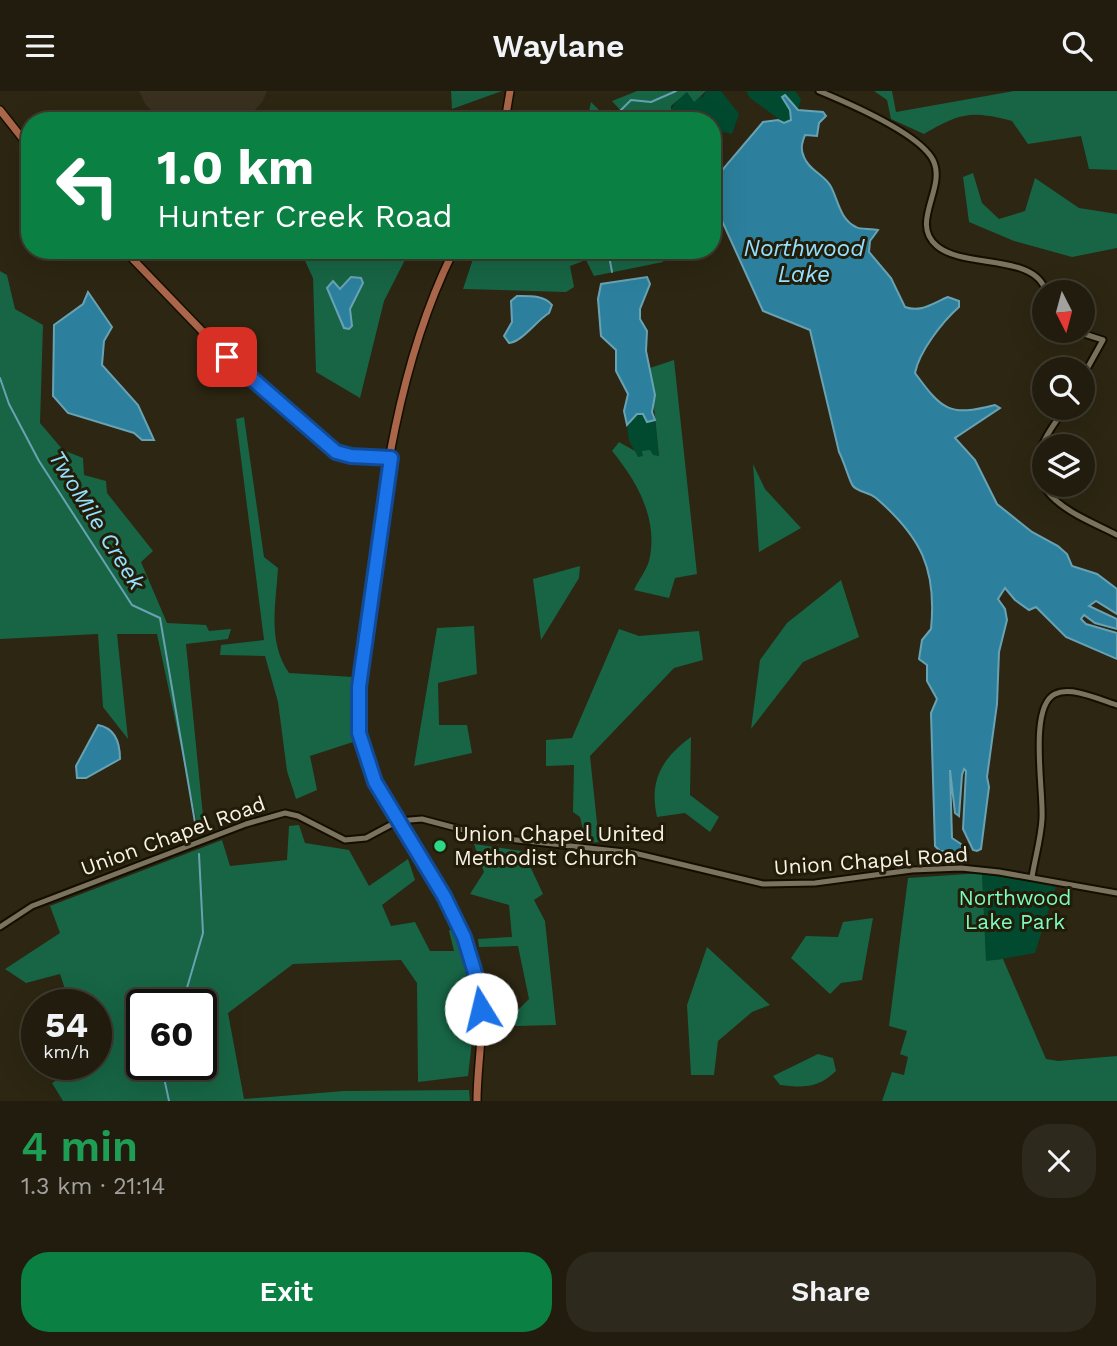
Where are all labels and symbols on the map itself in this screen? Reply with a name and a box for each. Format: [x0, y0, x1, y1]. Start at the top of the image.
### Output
water label: Northwood Lake [744, 235, 865, 288]
north arrow [1032, 280, 1096, 343]
pin [197, 327, 257, 387]
water label: TwoMile Creek [43, 445, 151, 596]
street label: Union Chapel Road [77, 790, 269, 881]
place label: Union Chapel United Methodist Church [454, 821, 665, 870]
marker: Union Chapel United Methodist Church [432, 838, 448, 854]
street label: Union Chapel Road [773, 841, 969, 880]
park label: Northwood Lake Park [958, 885, 1072, 934]
position arrow [444, 972, 518, 1046]
speed limit sign: 60 [126, 989, 217, 1080]

